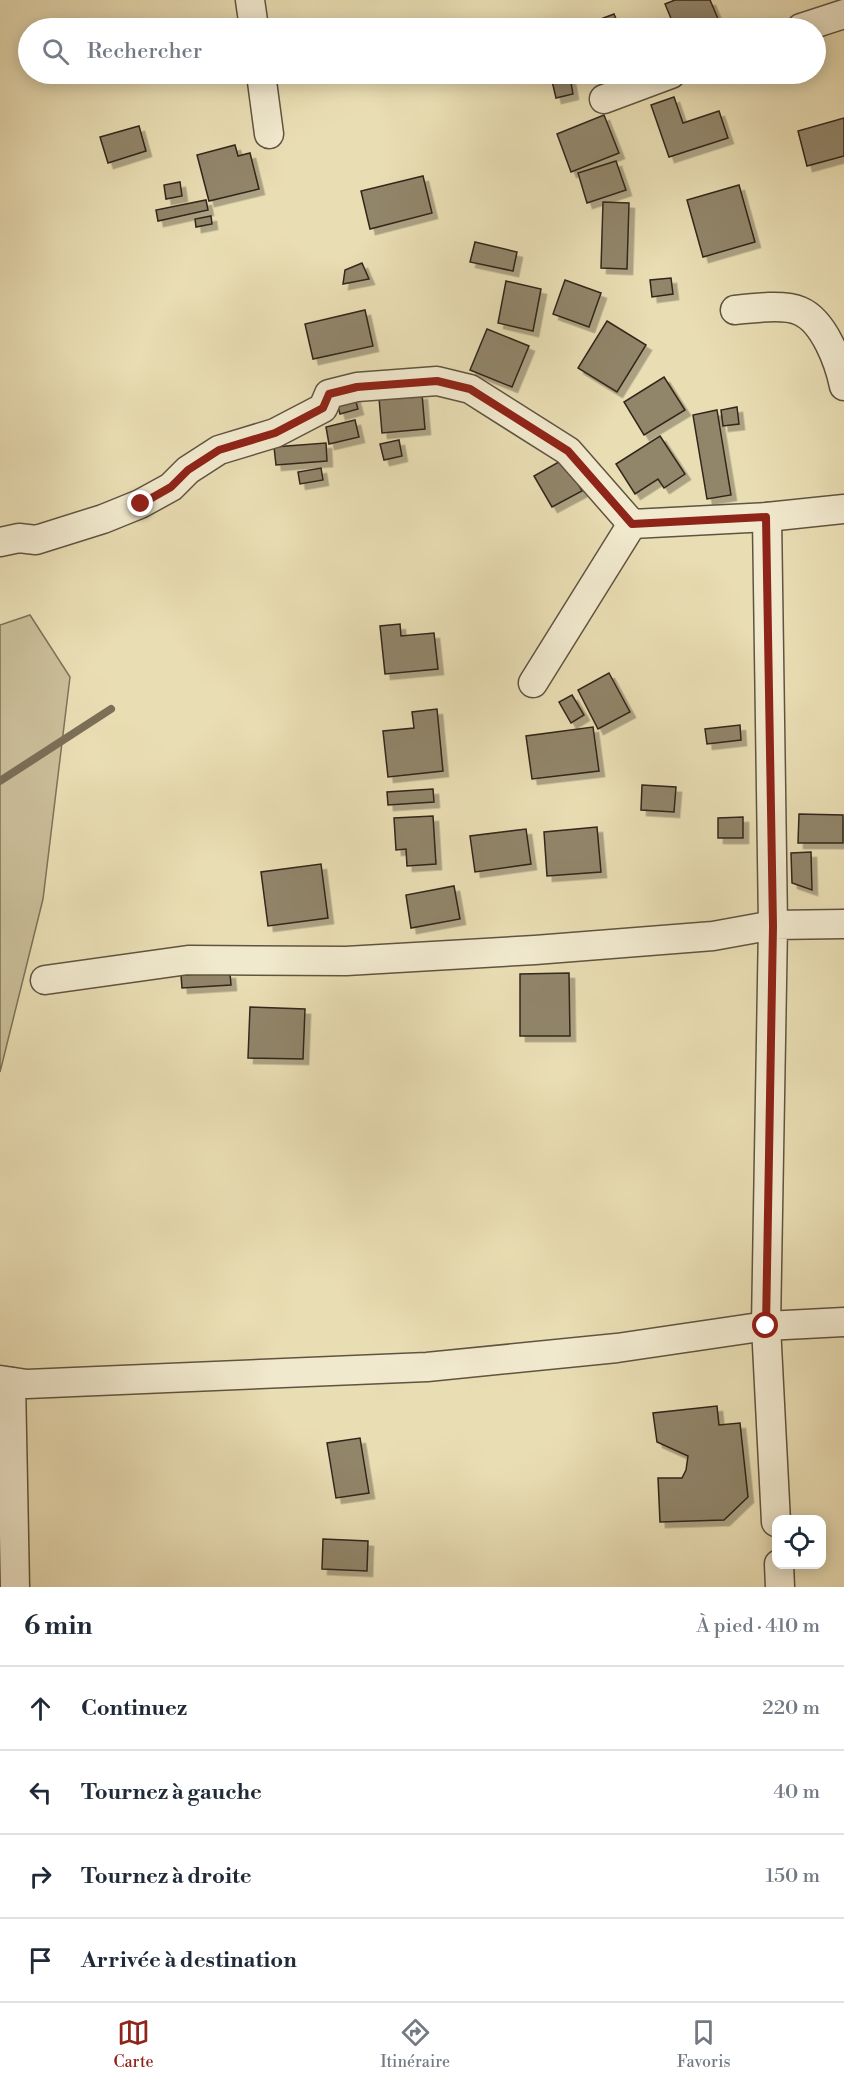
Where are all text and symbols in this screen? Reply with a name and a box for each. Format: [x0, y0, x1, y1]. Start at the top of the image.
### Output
search box [18, 18, 826, 84]
icon: search [39, 35, 72, 68]
text: Rechercher [87, 38, 202, 65]
route end [127, 490, 153, 516]
route start [752, 1312, 778, 1338]
map controls [772, 1515, 826, 1569]
button: locate [772, 1515, 826, 1569]
text: 6 min [24, 1610, 92, 1642]
text: À pied · 410 m [696, 1614, 820, 1639]
icon: ahead [24, 1692, 57, 1725]
text: Continuez [81, 1695, 187, 1722]
text: 220 m [762, 1696, 820, 1721]
icon: left [24, 1776, 57, 1809]
text: Tournez à gauche [81, 1779, 262, 1806]
text: 40 m [773, 1780, 820, 1805]
icon: right [24, 1860, 57, 1893]
text: Tournez à droite [81, 1863, 252, 1890]
text: 150 m [765, 1864, 820, 1889]
icon: arrive [24, 1944, 57, 1977]
text: Arrivée à destination [81, 1947, 297, 1974]
tab: Carte [113, 2016, 154, 2072]
tab: Itinéraire [380, 2016, 450, 2072]
tab: Favoris [677, 2016, 731, 2072]

